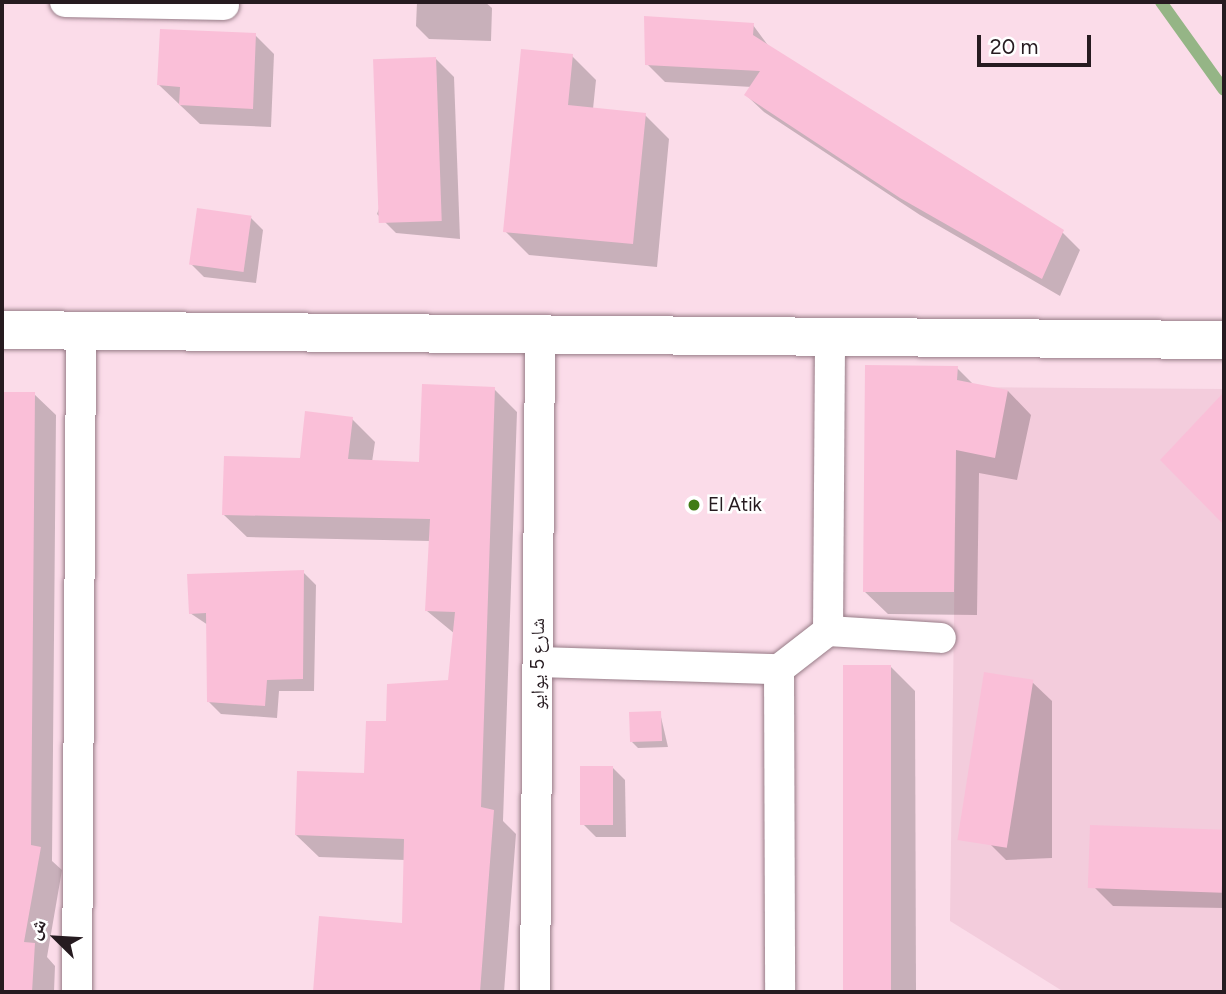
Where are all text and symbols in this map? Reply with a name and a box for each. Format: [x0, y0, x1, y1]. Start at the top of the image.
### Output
scale bar [981, 21, 1095, 65]
text: 20 m [990, 34, 1038, 59]
place label: El Atik [708, 494, 762, 516]
marker: El Atik [686, 497, 702, 513]
street label: شارع 5 يوايو [527, 618, 549, 710]
north arrow [21, 903, 91, 973]
text: ش [22, 915, 51, 943]

